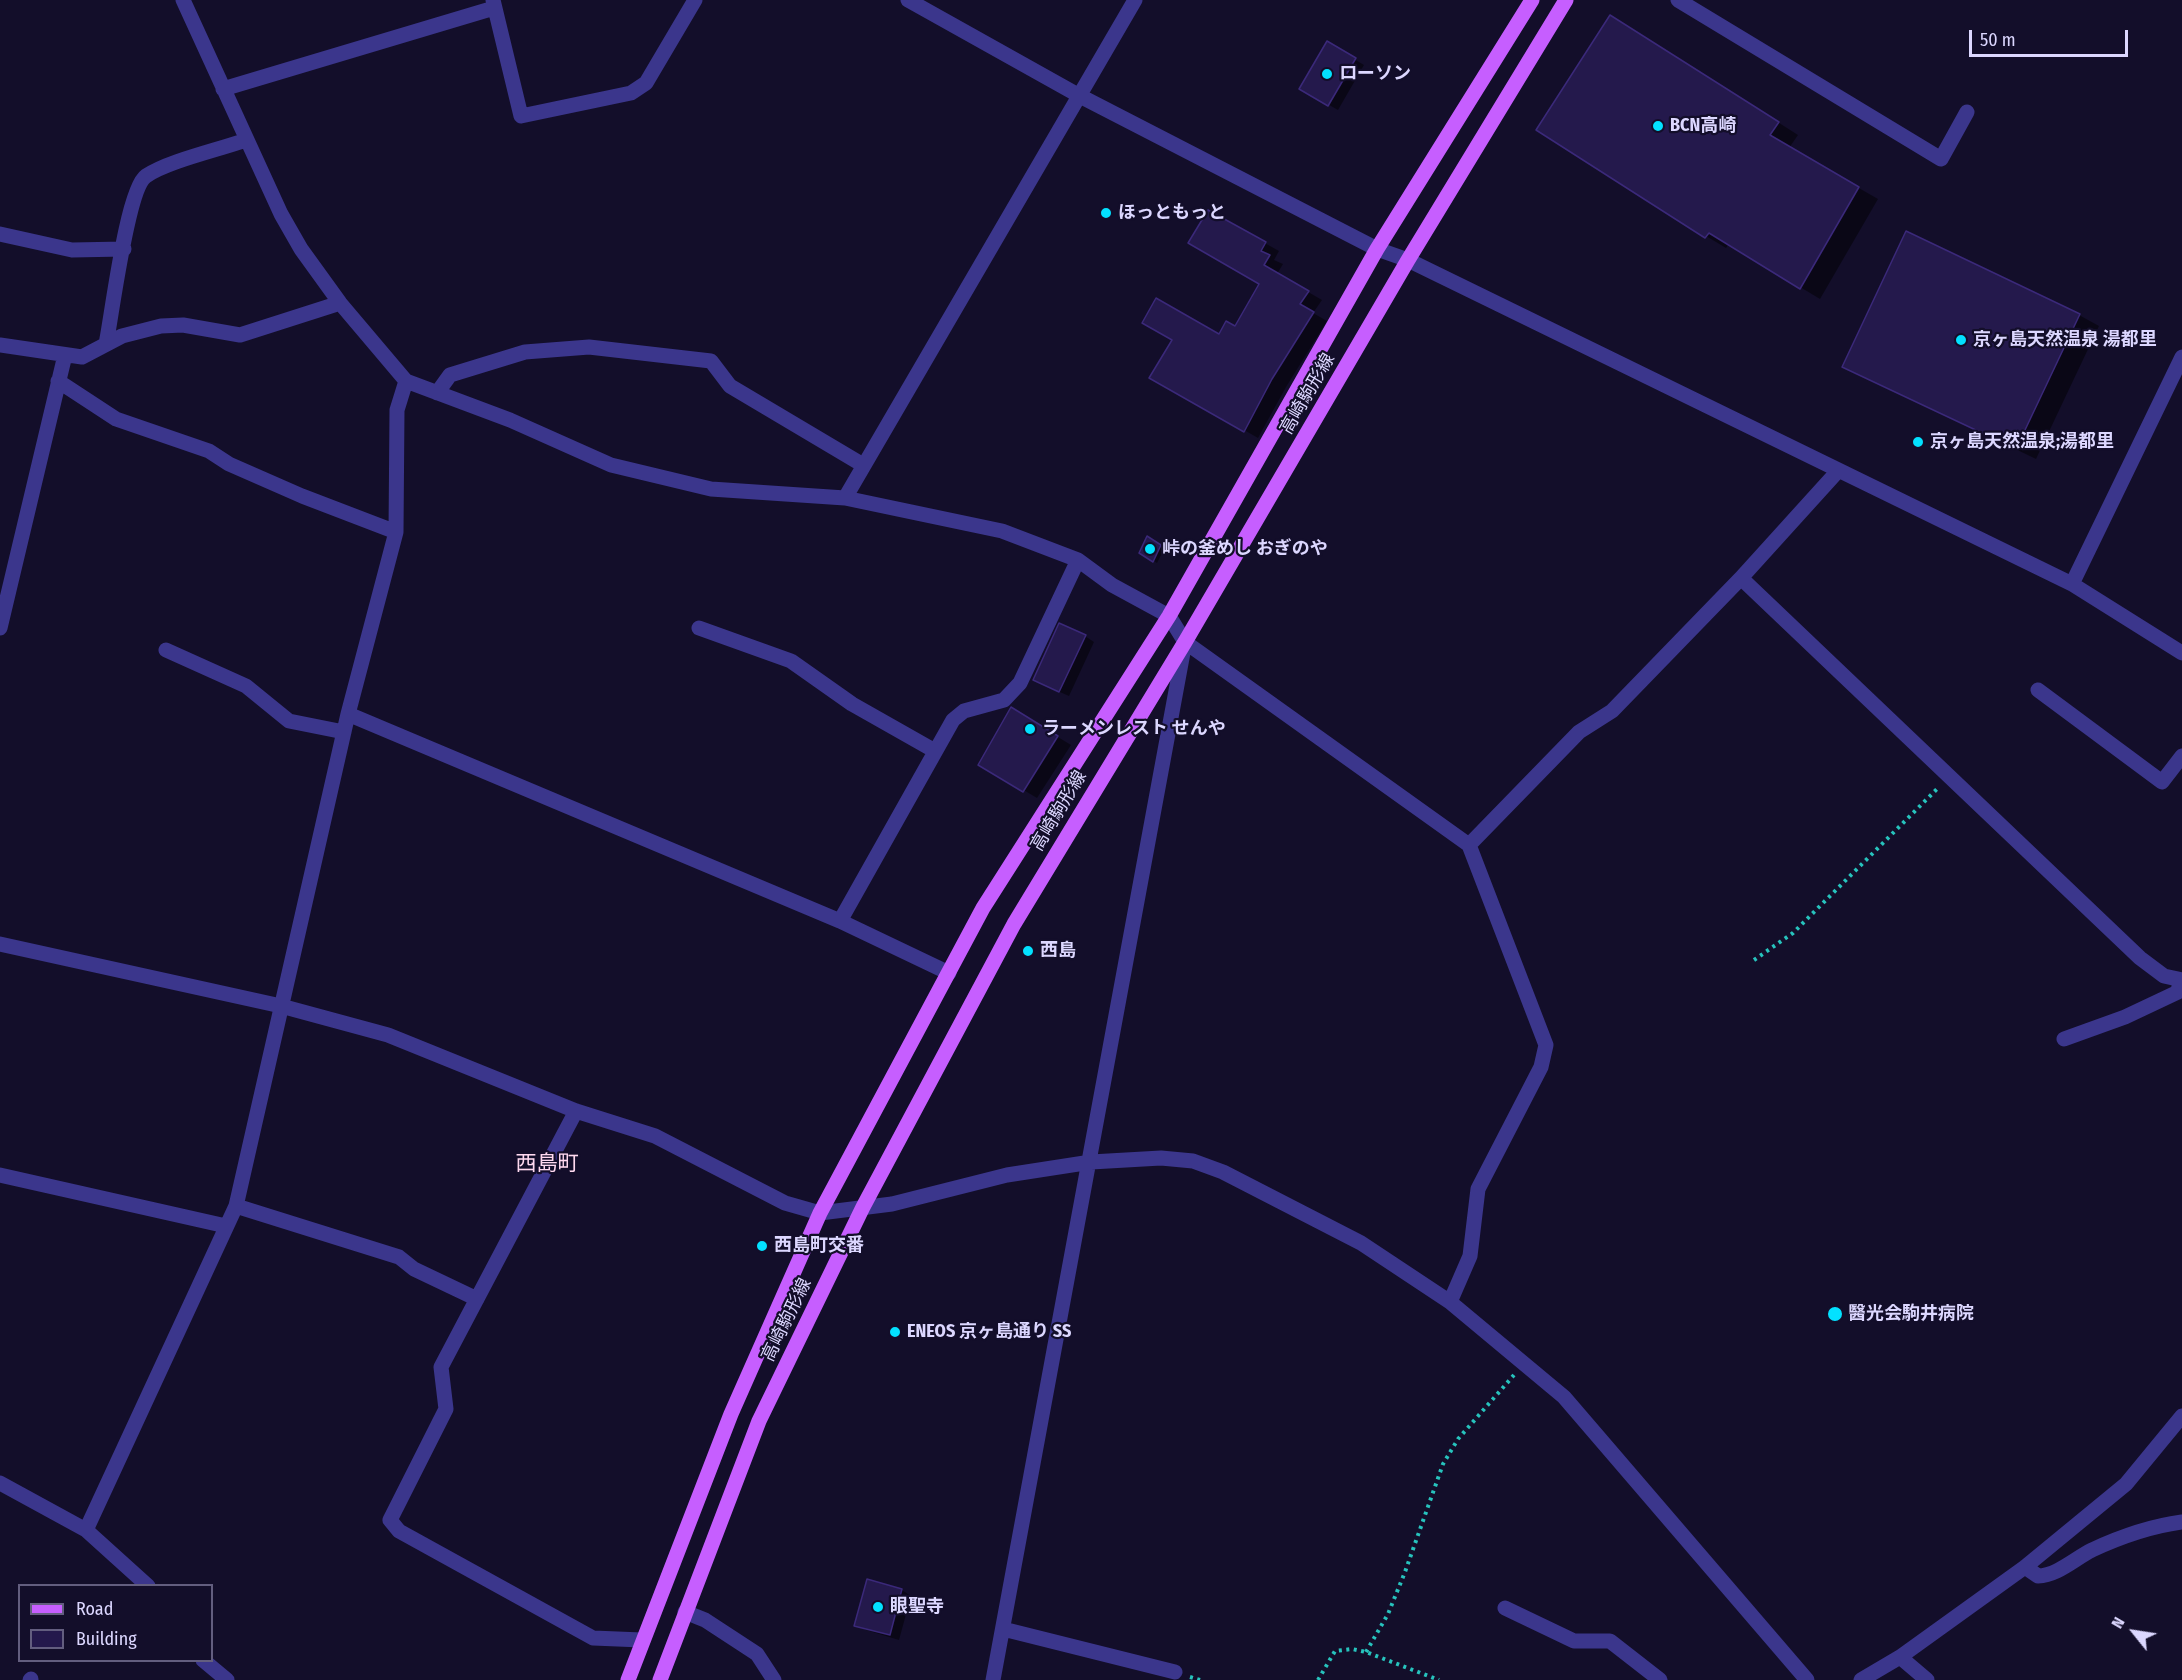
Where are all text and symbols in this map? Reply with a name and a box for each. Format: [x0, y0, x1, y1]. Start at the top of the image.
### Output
scale bar [1972, 18, 2131, 56]
text: 50 m [1980, 29, 2016, 51]
place label: ローソン [1339, 63, 1411, 85]
marker: ローソン [1320, 67, 1334, 81]
place label: BCN高崎 [1670, 115, 1736, 137]
marker: BCN高崎 [1651, 119, 1665, 133]
place label: ほっともっと [1118, 202, 1226, 224]
marker: ほっともっと [1099, 206, 1113, 220]
place label: 京ヶ島天然温泉 湯都里 [1973, 329, 2157, 351]
marker: 京ヶ島天然温泉 湯都里 [1954, 333, 1968, 347]
street label: 高崎駒形線 [1276, 350, 1340, 438]
place label: 京ヶ島天然温泉;湯都里 [1930, 431, 2114, 453]
marker: 京ヶ島天然温泉;湯都里 [1911, 435, 1925, 449]
place label: 峠の釜めし おぎのや [1162, 538, 1328, 560]
marker: 峠の釜めし おぎのや [1143, 542, 1157, 556]
place label: ラーメンレスト せんや [1042, 718, 1226, 740]
marker: ラーメンレスト せんや [1023, 722, 1037, 736]
street label: 高崎駒形線 [1027, 767, 1091, 855]
place label: 西島 [1040, 940, 1076, 962]
marker: 西島 [1021, 944, 1035, 958]
district label: 西島町 [516, 1151, 578, 1177]
place label: 西島町交番 [774, 1235, 864, 1257]
marker: 西島町交番 [755, 1239, 769, 1253]
street label: 高崎駒形線 [758, 1275, 816, 1365]
place label: 醫光会駒井病院 [1848, 1303, 1974, 1325]
marker: 醫光会駒井病院 [1826, 1305, 1844, 1323]
place label: ENEOS 京ヶ島通り SS [907, 1321, 1071, 1343]
marker: ENEOS 京ヶ島通り SS [888, 1325, 902, 1339]
legend [18, 1584, 213, 1662]
place label: 眼聖寺 [890, 1596, 944, 1618]
text: Road [76, 1598, 113, 1620]
marker: 眼聖寺 [871, 1600, 885, 1614]
north arrow [2104, 1602, 2164, 1662]
text: N [2107, 1614, 2129, 1632]
text: Building [76, 1628, 137, 1650]

